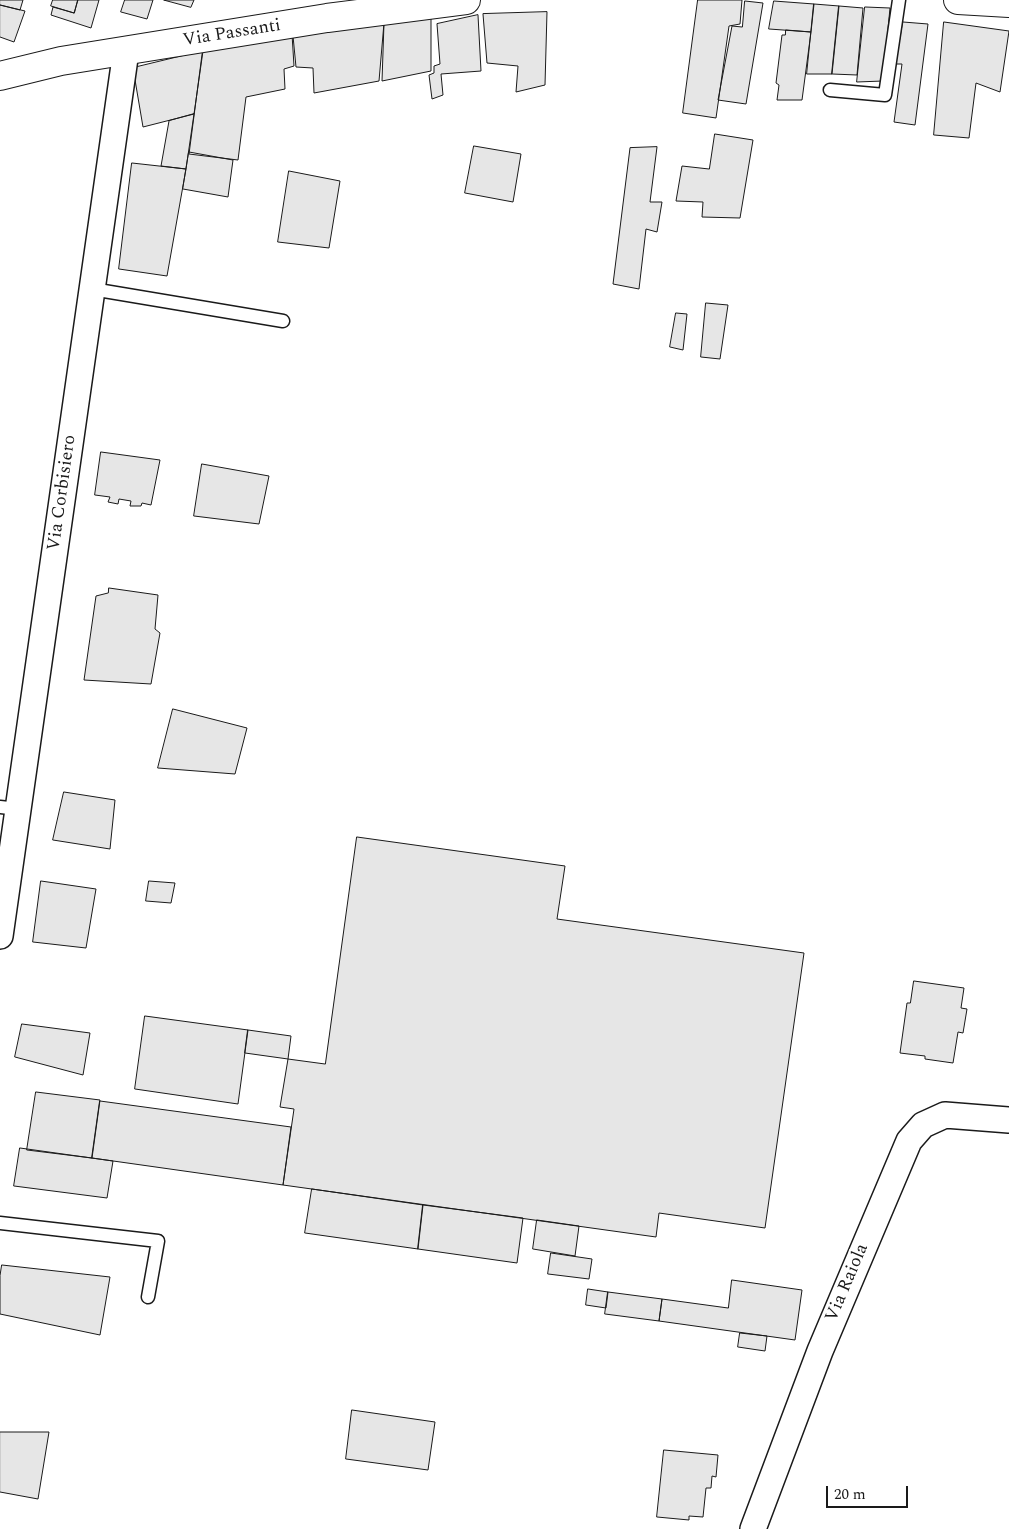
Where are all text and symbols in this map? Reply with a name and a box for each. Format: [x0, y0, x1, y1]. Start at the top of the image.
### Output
street label: Via Passanti [181, 16, 283, 52]
street label: Via Corbisiero [44, 434, 82, 552]
street label: Via Raiola [822, 1241, 874, 1325]
scale bar [829, 1476, 912, 1508]
text: 20 m [834, 1483, 866, 1506]

